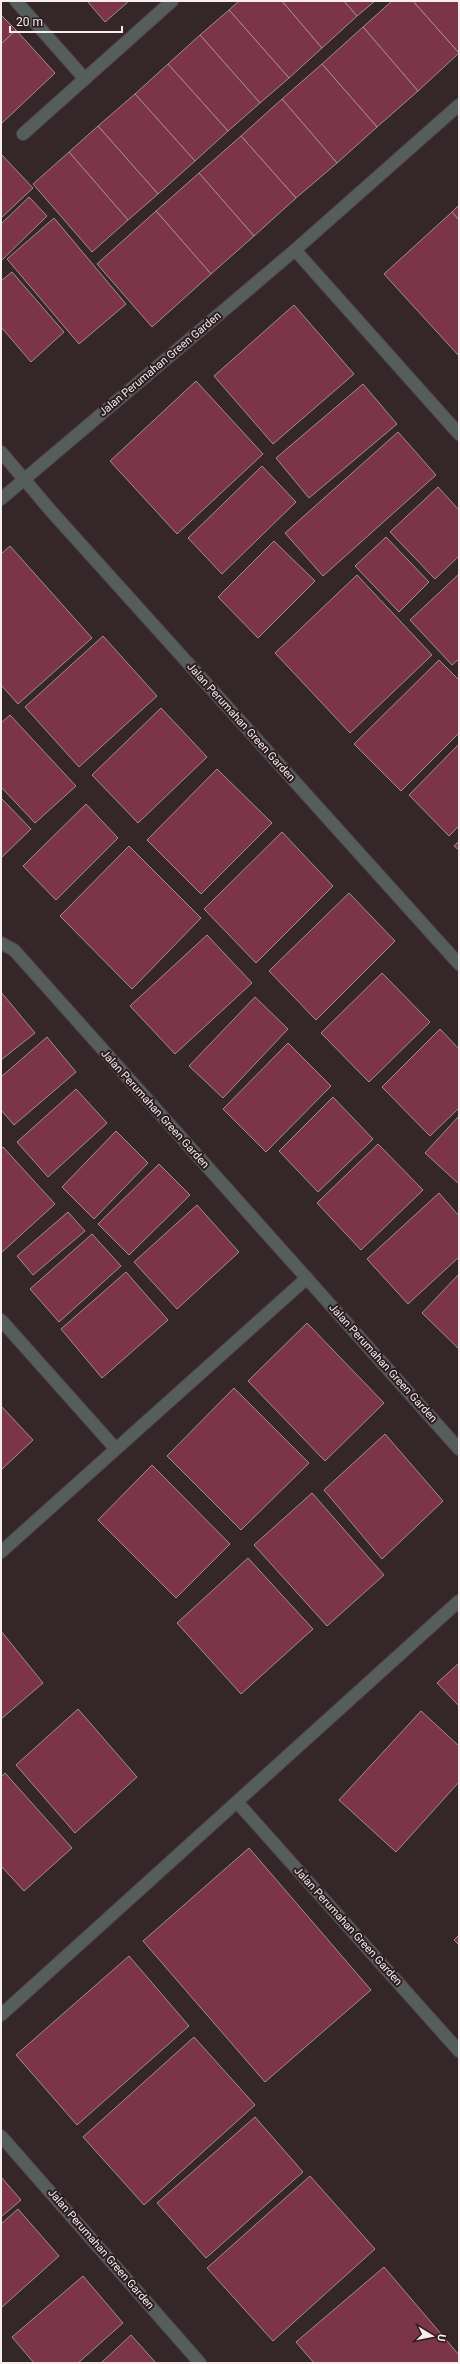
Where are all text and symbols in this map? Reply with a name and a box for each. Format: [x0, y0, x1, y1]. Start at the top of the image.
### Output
scale bar [10, 8, 122, 34]
text: 20 m [16, 15, 43, 29]
street label: Jalan Perumahan Green Garden [96, 309, 224, 419]
street label: Jalan Perumahan Green Garden [184, 660, 298, 784]
street label: Jalan Perumahan Green Garden [98, 1047, 212, 1171]
street label: Jalan Perumahan Green Garden [326, 1301, 440, 1425]
street label: Jalan Perumahan Green Garden [291, 1864, 405, 1988]
street label: Jalan Perumahan Green Garden [45, 2186, 157, 2312]
north arrow [412, 2316, 452, 2356]
text: U [434, 2333, 448, 2342]

